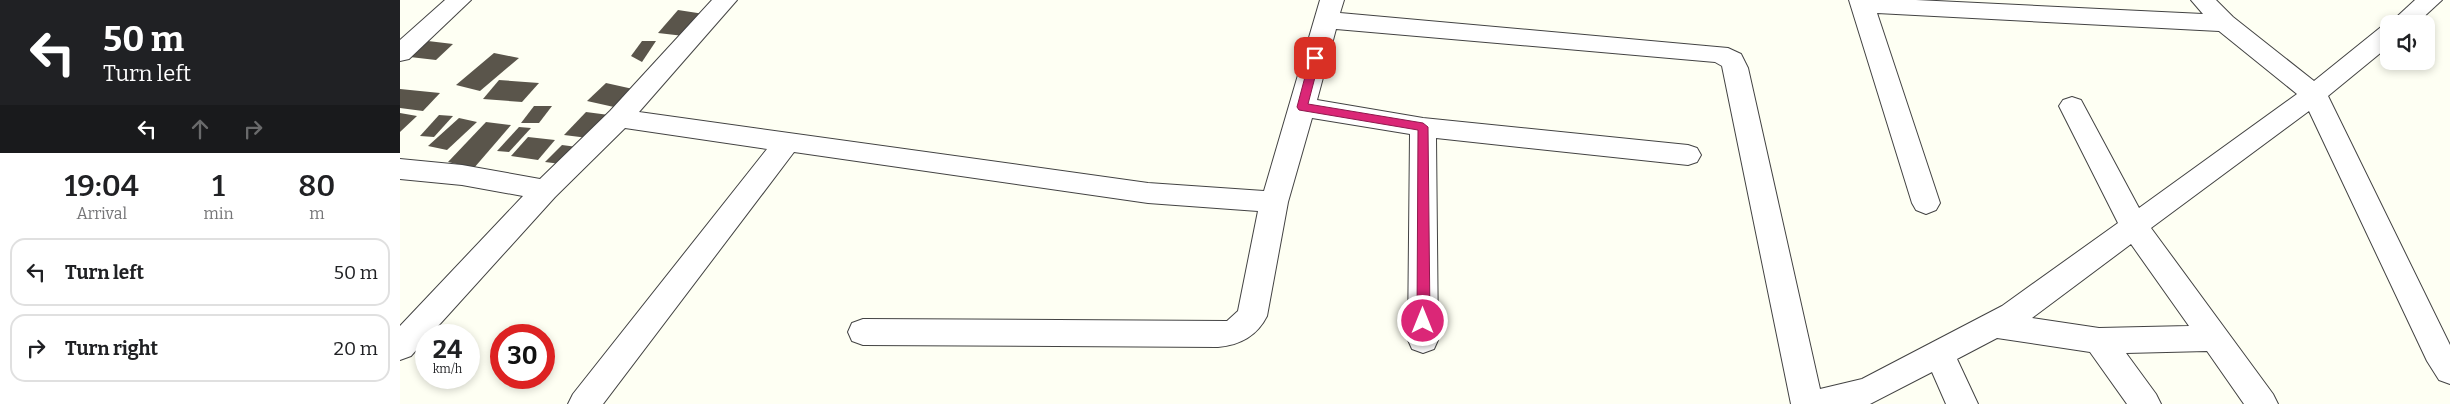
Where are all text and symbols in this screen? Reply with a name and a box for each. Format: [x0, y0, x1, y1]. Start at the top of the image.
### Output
map controls [2380, 15, 2435, 70]
button: sound [2380, 15, 2435, 70]
text: 50 m [103, 18, 184, 60]
icon: left [20, 20, 85, 85]
pin [1294, 37, 1336, 79]
icon: arrive [1301, 44, 1329, 72]
text: Turn left [103, 60, 191, 87]
icon: left [133, 115, 161, 143]
icon: ahead [186, 115, 214, 143]
icon: right [239, 115, 267, 143]
text: 19:04 [65, 168, 139, 204]
text: 1 [212, 168, 225, 204]
text: 80 [298, 168, 335, 204]
text: Arrival [76, 204, 127, 223]
text: min [203, 204, 234, 223]
text: m [309, 204, 324, 223]
icon: left [22, 258, 50, 286]
text: Turn left [65, 261, 144, 284]
text: 50 m [334, 261, 378, 284]
position arrow [1396, 294, 1448, 346]
speed limit sign: 30 [490, 324, 555, 389]
icon: right [22, 334, 50, 362]
text: 24 [433, 335, 462, 365]
text: Turn right [65, 337, 158, 360]
text: 20 m [334, 337, 378, 360]
text: km/h [433, 362, 462, 376]

